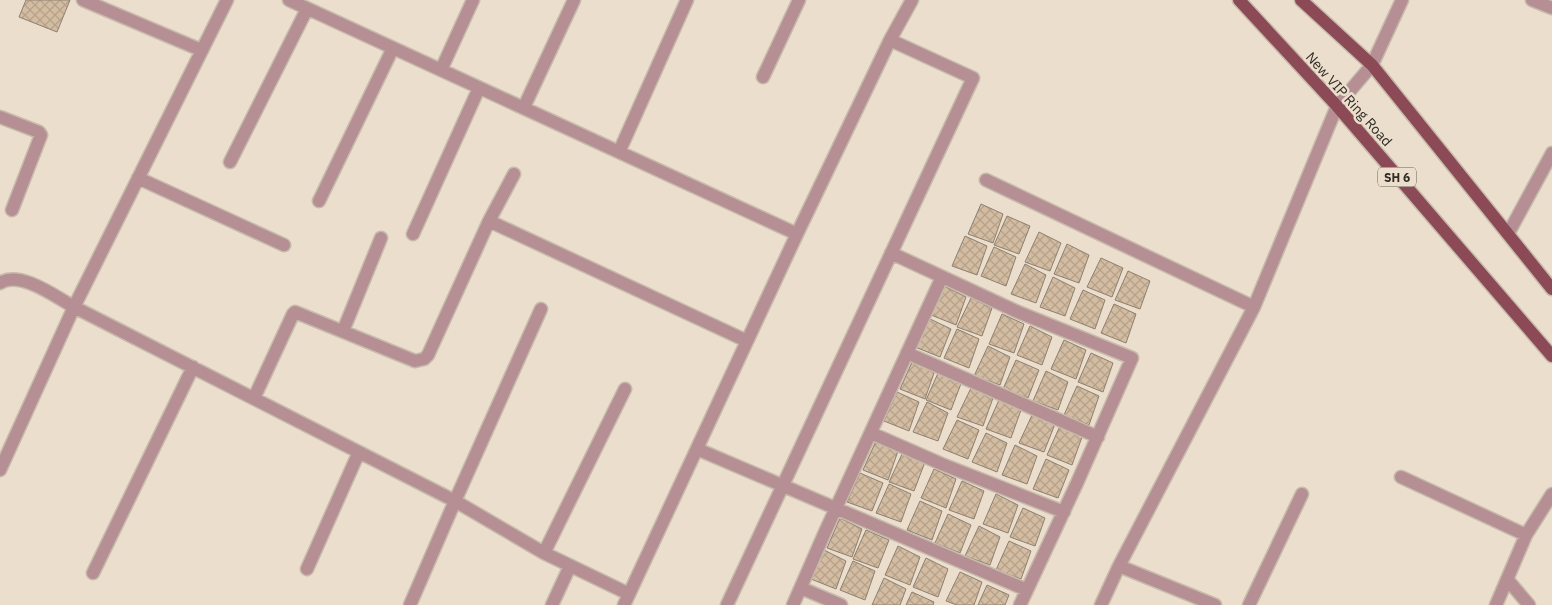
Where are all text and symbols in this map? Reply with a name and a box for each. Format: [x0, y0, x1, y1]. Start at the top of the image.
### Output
street label: New VIP Ring Road [1302, 48, 1396, 150]
road number: SH 6 [1378, 168, 1416, 186]

